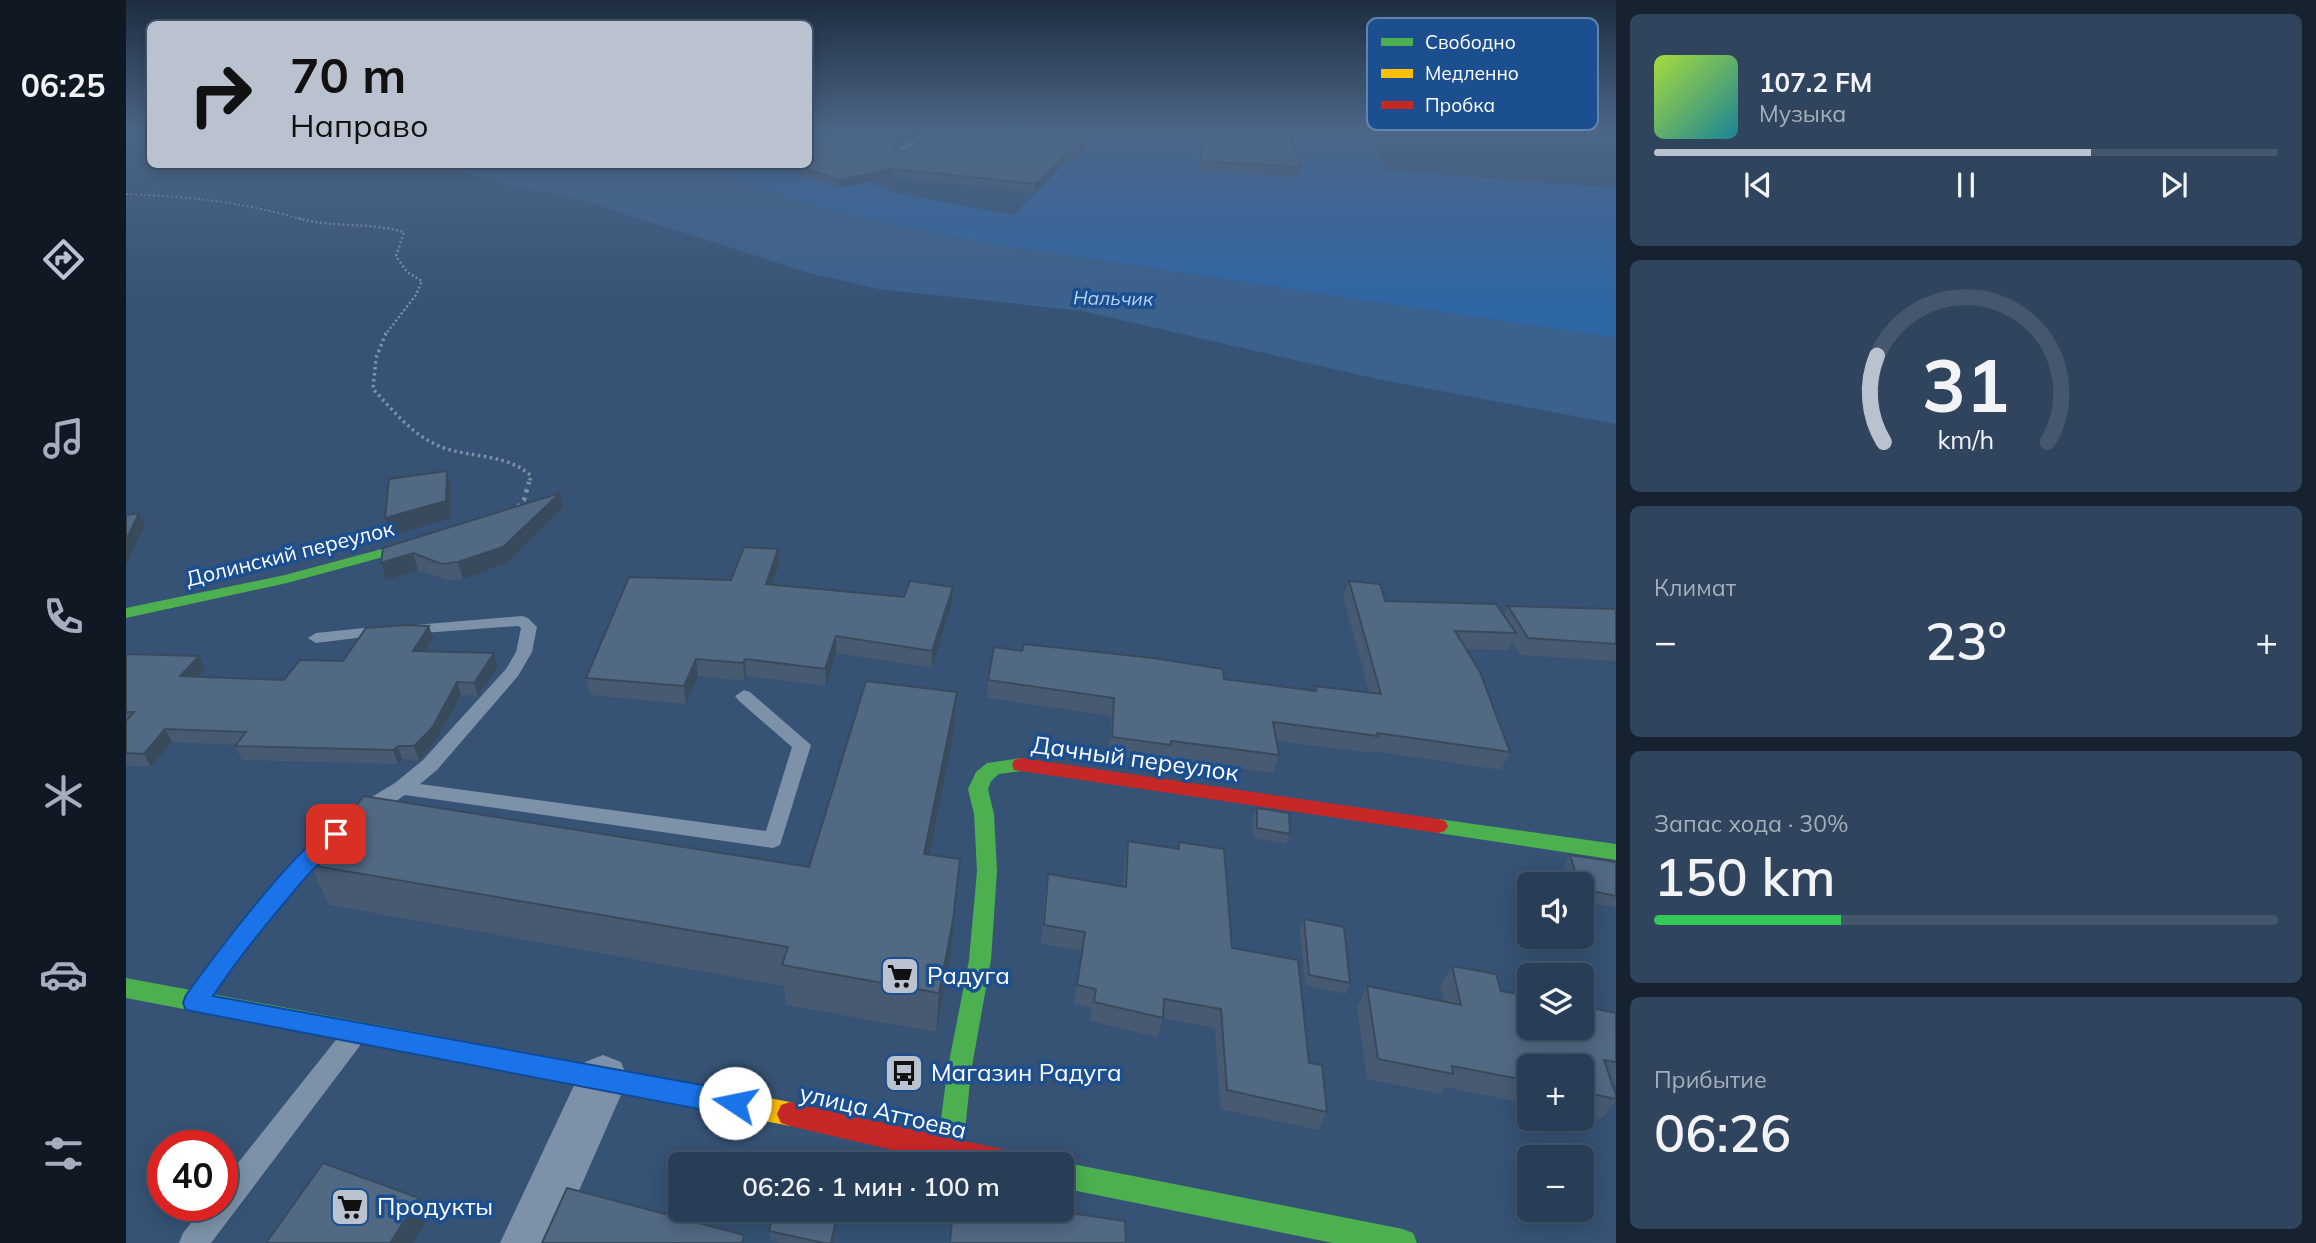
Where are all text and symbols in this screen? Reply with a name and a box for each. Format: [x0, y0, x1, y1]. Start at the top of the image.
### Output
legend [1367, 18, 1598, 130]
text: Свободно [1425, 30, 1516, 54]
text: 70 m [290, 44, 406, 105]
icon: right [175, 49, 266, 140]
text: Медленно [1425, 61, 1519, 85]
text: 06:25 [21, 65, 105, 105]
text: 107.2 FM [1759, 66, 1872, 99]
text: Пробка [1425, 93, 1495, 117]
text: Музыка [1759, 99, 1846, 128]
text: Направо [290, 105, 429, 145]
icon: previous [1739, 166, 1777, 204]
icon: pause [1947, 166, 1985, 204]
icon: next [2155, 166, 2193, 204]
icon: directions [39, 235, 88, 284]
water label: Нальчик [1073, 285, 1154, 311]
text: 31 [1922, 339, 2010, 430]
icon: music [39, 414, 88, 463]
text: km/h [1938, 423, 1994, 454]
street label: Долинский переулок [183, 514, 397, 591]
text: Климат [1654, 573, 1736, 602]
icon: phone [39, 592, 88, 641]
text: 23° [1925, 608, 2007, 673]
text: − [1654, 617, 1677, 665]
text: + [2255, 617, 2278, 665]
street label: Дачный переулок [1030, 729, 1241, 787]
icon: climate [39, 771, 88, 820]
pin [306, 804, 366, 864]
text: Запас хода · 30% [1654, 809, 1849, 838]
icon: arrive [317, 815, 355, 853]
text: 150 km [1654, 844, 1835, 909]
map controls [1517, 872, 1594, 1222]
button: sound [1517, 872, 1594, 949]
icon: car [39, 950, 88, 999]
supermarket icon: Радуга [879, 955, 921, 997]
place label: Радуга [927, 960, 1010, 990]
button: layers [1517, 963, 1594, 1040]
bus stop icon: Магазин Радуга [883, 1052, 925, 1094]
button: + [1517, 1054, 1594, 1131]
place label: Магазин Радуга [931, 1057, 1122, 1087]
text: Прибытие [1654, 1065, 1767, 1094]
position arrow [698, 1066, 772, 1140]
street label: улица Аттоева [797, 1077, 970, 1145]
text: 06:26 [1654, 1100, 1791, 1165]
icon: filters [39, 1129, 88, 1178]
speed limit sign: 40 [147, 1130, 238, 1221]
button: − [1517, 1145, 1594, 1222]
text: 06:26 · 1 мин · 100 m [742, 1170, 1000, 1203]
supermarket icon: Продукты [329, 1186, 371, 1228]
place label: Продукты [377, 1191, 493, 1221]

